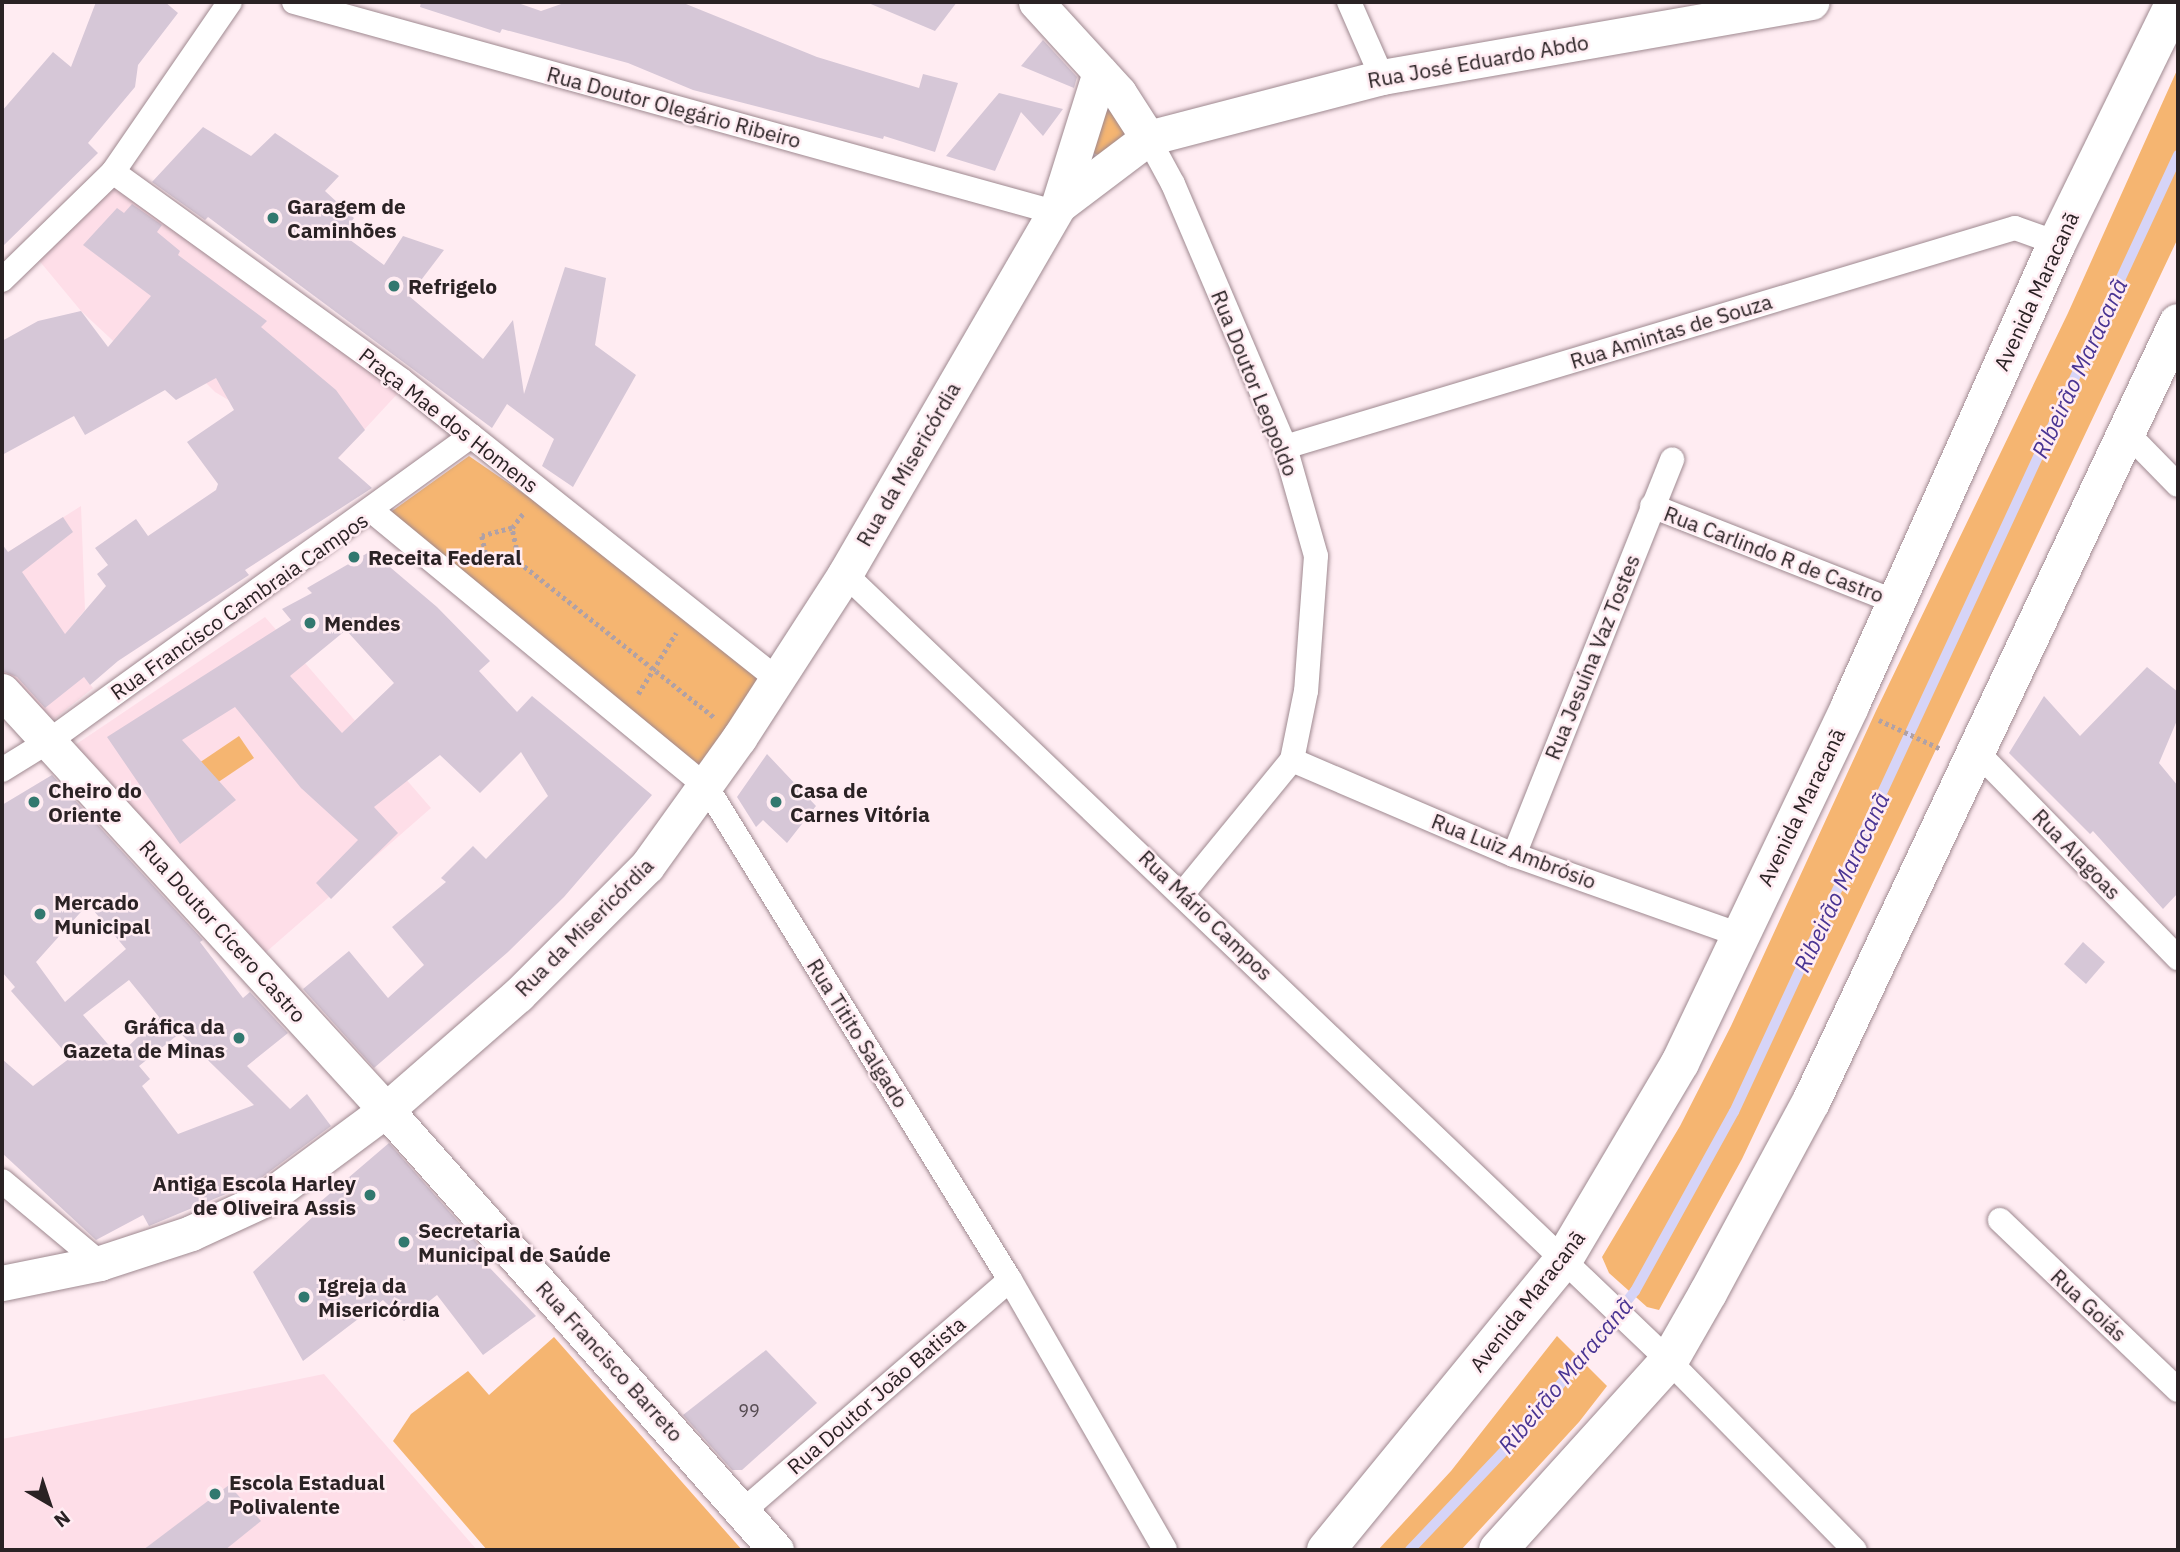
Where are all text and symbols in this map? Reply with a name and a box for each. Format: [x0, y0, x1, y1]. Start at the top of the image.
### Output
street label: Rua José Eduardo Abdo [1365, 29, 1591, 93]
street label: Rua Doutor Olegário Ribeiro [544, 61, 804, 153]
place label: Garagem de Caminhões [287, 193, 406, 243]
street label: Avenida Maracanã [1988, 208, 2084, 374]
marker: Garagem de Caminhões [265, 210, 281, 226]
place label: Refrigelo [408, 273, 497, 299]
water label: Ribeirão Maracanã [2025, 274, 2133, 462]
marker: Refrigelo [386, 278, 402, 294]
street label: Rua Doutor Leopoldo [1206, 286, 1304, 480]
street label: Rua Amintas de Souza [1567, 288, 1775, 374]
street label: Praça Mae dos Homens [354, 342, 544, 498]
street label: Rua da Misericórdia [851, 377, 965, 551]
street label: Rua Carlindo R de Castro [1661, 500, 1887, 608]
street label: Rua Francisco Cambraia Campos [105, 507, 373, 705]
place label: Receita Federal [368, 544, 522, 570]
marker: Receita Federal [346, 549, 362, 565]
street label: Rua Jesuína Vaz Tostes [1539, 551, 1645, 763]
place label: Mendes [324, 610, 401, 636]
marker: Mendes [302, 615, 318, 631]
street label: Avenida Maracanã [1752, 724, 1850, 890]
place label: Cheiro do Oriente [48, 777, 142, 827]
place label: Casa de Carnes Vitória [790, 777, 930, 827]
water label: Ribeirão Maracanã [1787, 788, 1895, 976]
marker: Cheiro do Oriente [26, 794, 42, 810]
marker: Casa de Carnes Vitória [768, 794, 784, 810]
street label: Rua Alagoas [2028, 803, 2126, 905]
street label: Rua Luiz Ambrósio [1428, 808, 1600, 894]
street label: Rua Doutor Cícero Castro [134, 835, 312, 1027]
street label: Rua Mário Campos [1134, 845, 1278, 985]
street label: Rua da Misericórdia [510, 853, 658, 1001]
place label: Mercado Municipal [54, 889, 150, 939]
marker: Mercado Municipal [32, 906, 48, 922]
street label: Rua Titito Salgado [802, 954, 914, 1112]
place label: Gráfica da Gazeta de Minas [63, 1013, 225, 1063]
marker: Gráfica da Gazeta de Minas [231, 1030, 247, 1046]
place label: Antiga Escola Harley de Oliveira Assis [153, 1170, 356, 1220]
marker: Antiga Escola Harley de Oliveira Assis [362, 1187, 378, 1203]
place label: Secretaria Municipal de Saúde [418, 1217, 611, 1267]
street label: Avenida Maracanã [1464, 1225, 1590, 1377]
marker: Secretaria Municipal de Saúde [396, 1234, 412, 1250]
street label: Rua Goiás [2046, 1264, 2132, 1346]
place label: Igreja da Misericórdia [318, 1272, 440, 1322]
street label: Rua Francisco Barreto [531, 1275, 689, 1447]
marker: Igreja da Misericórdia [296, 1289, 312, 1305]
water label: Ribeirão Maracanã [1492, 1291, 1638, 1459]
street label: Rua Doutor João Batista [782, 1311, 970, 1479]
house number: 99 [738, 1400, 760, 1422]
north arrow [14, 1468, 84, 1538]
place label: Escola Estadual Polivalente [229, 1469, 385, 1519]
marker: Escola Estadual Polivalente [207, 1486, 223, 1502]
text: N [49, 1506, 75, 1533]

